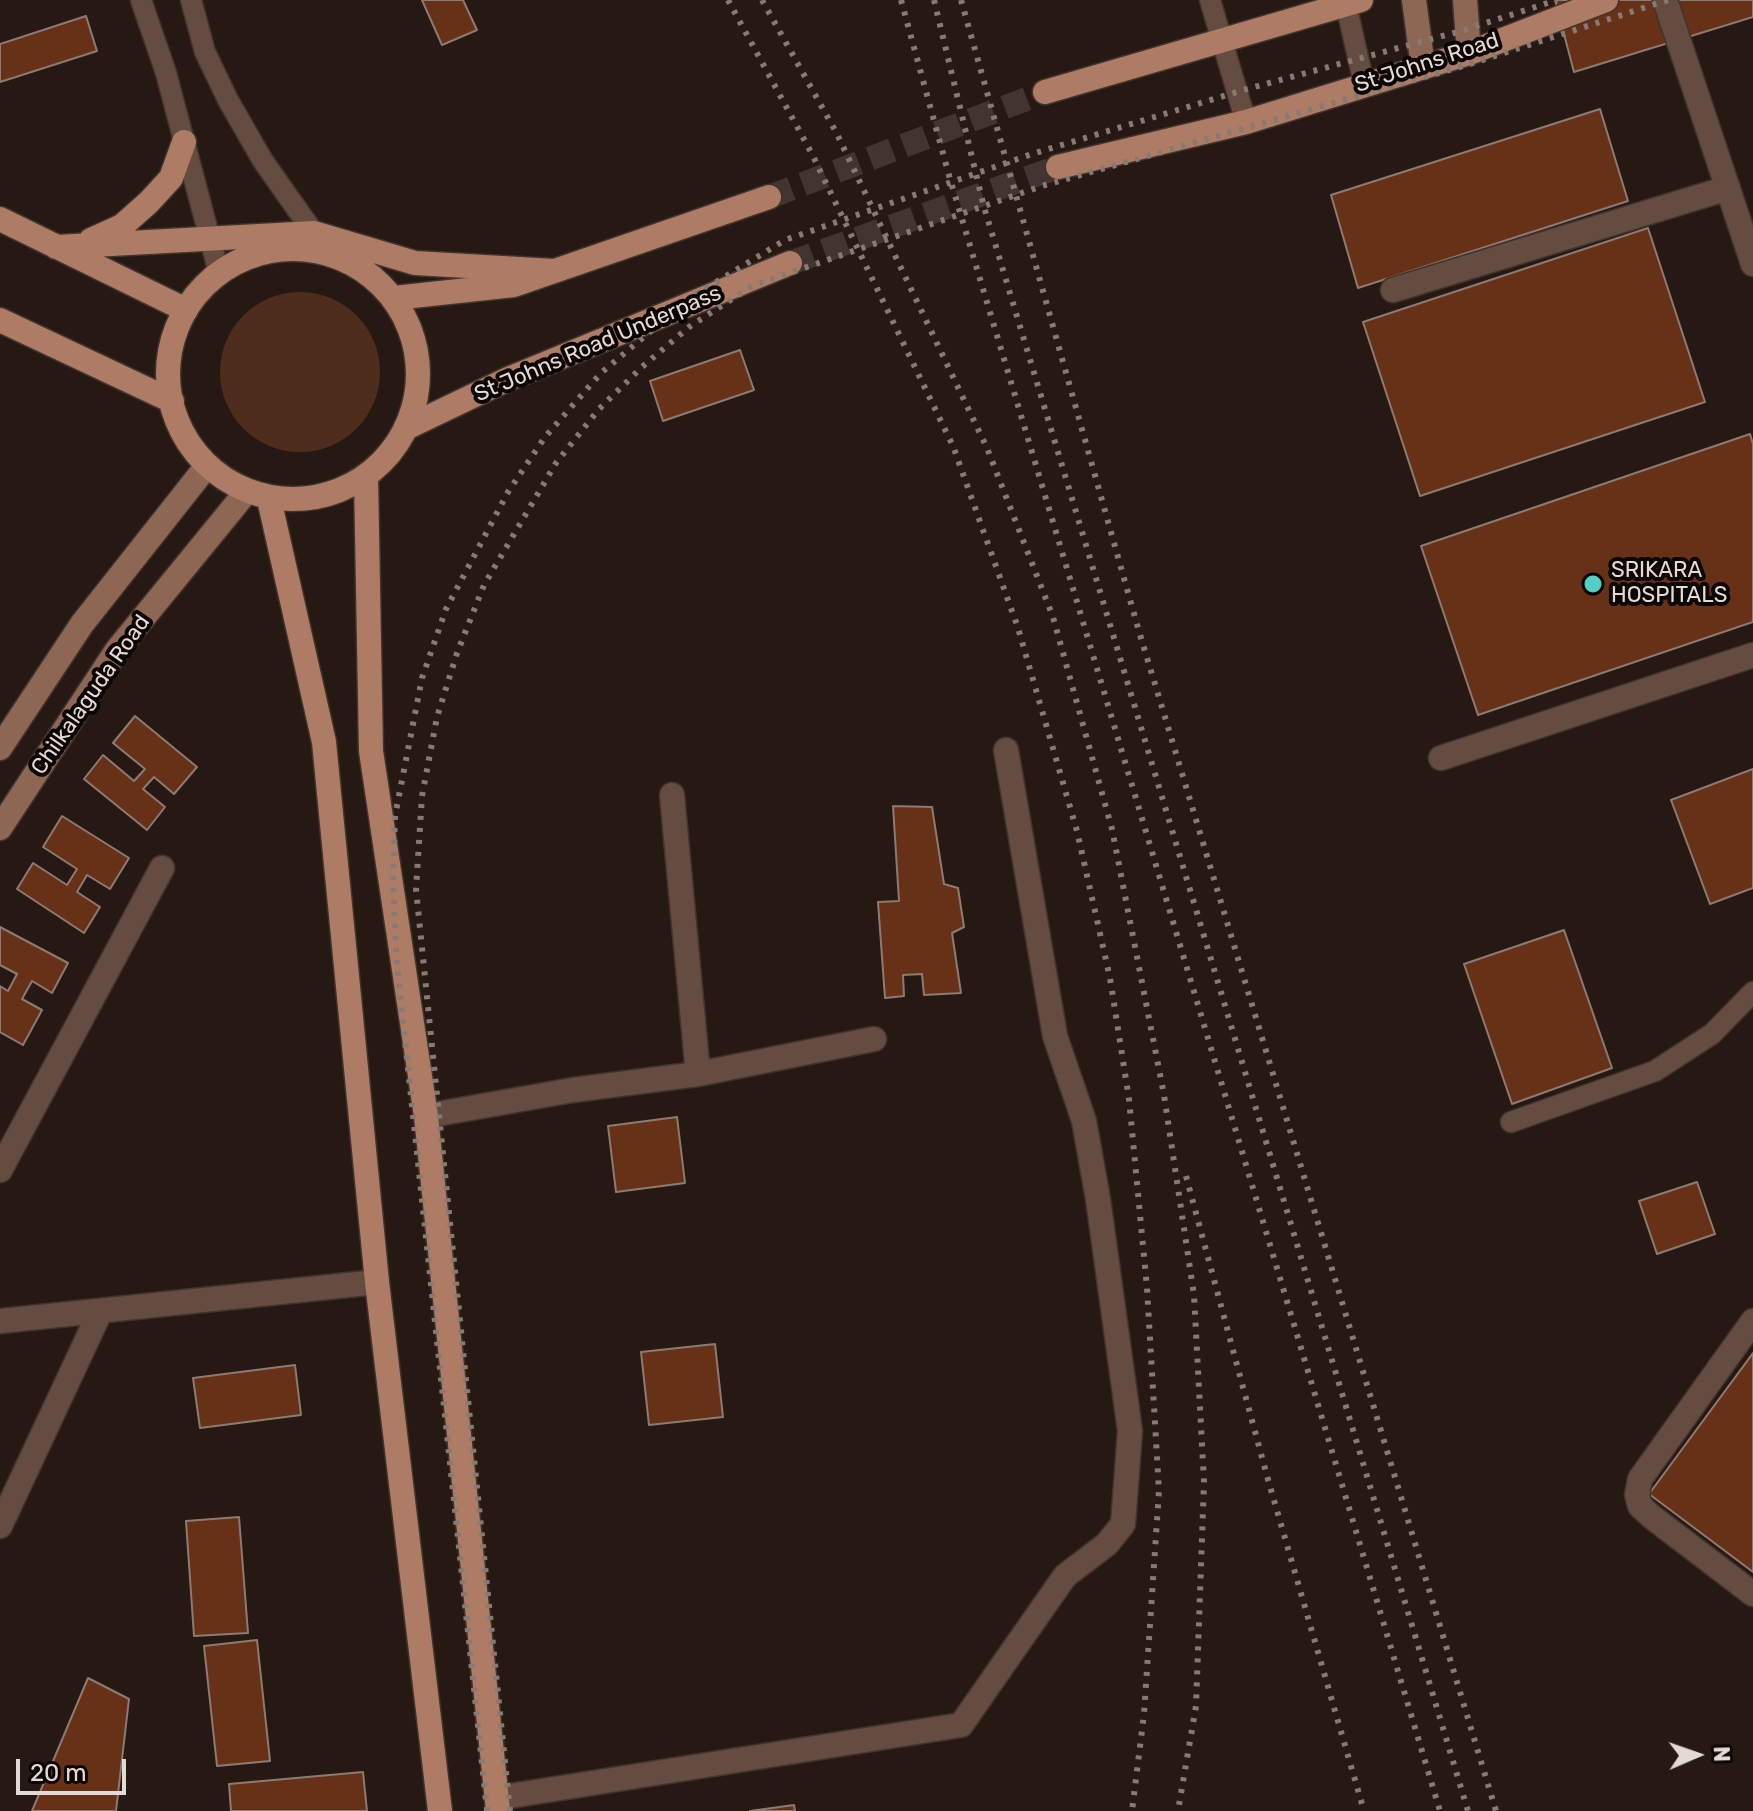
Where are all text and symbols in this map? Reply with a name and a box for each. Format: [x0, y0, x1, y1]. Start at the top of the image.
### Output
street label: St Johns Road [1352, 27, 1502, 99]
street label: St Johns Road Underpass [471, 280, 725, 408]
place label: SRIKARA HOSPITALS [1611, 558, 1727, 610]
marker: SRIKARA HOSPITALS [1582, 573, 1604, 595]
street label: Chilkalaguda Road [26, 610, 156, 780]
north arrow [1657, 1715, 1737, 1795]
scale bar [20, 1743, 130, 1793]
text: N [1708, 1746, 1735, 1763]
text: 20 m [30, 1759, 87, 1787]

